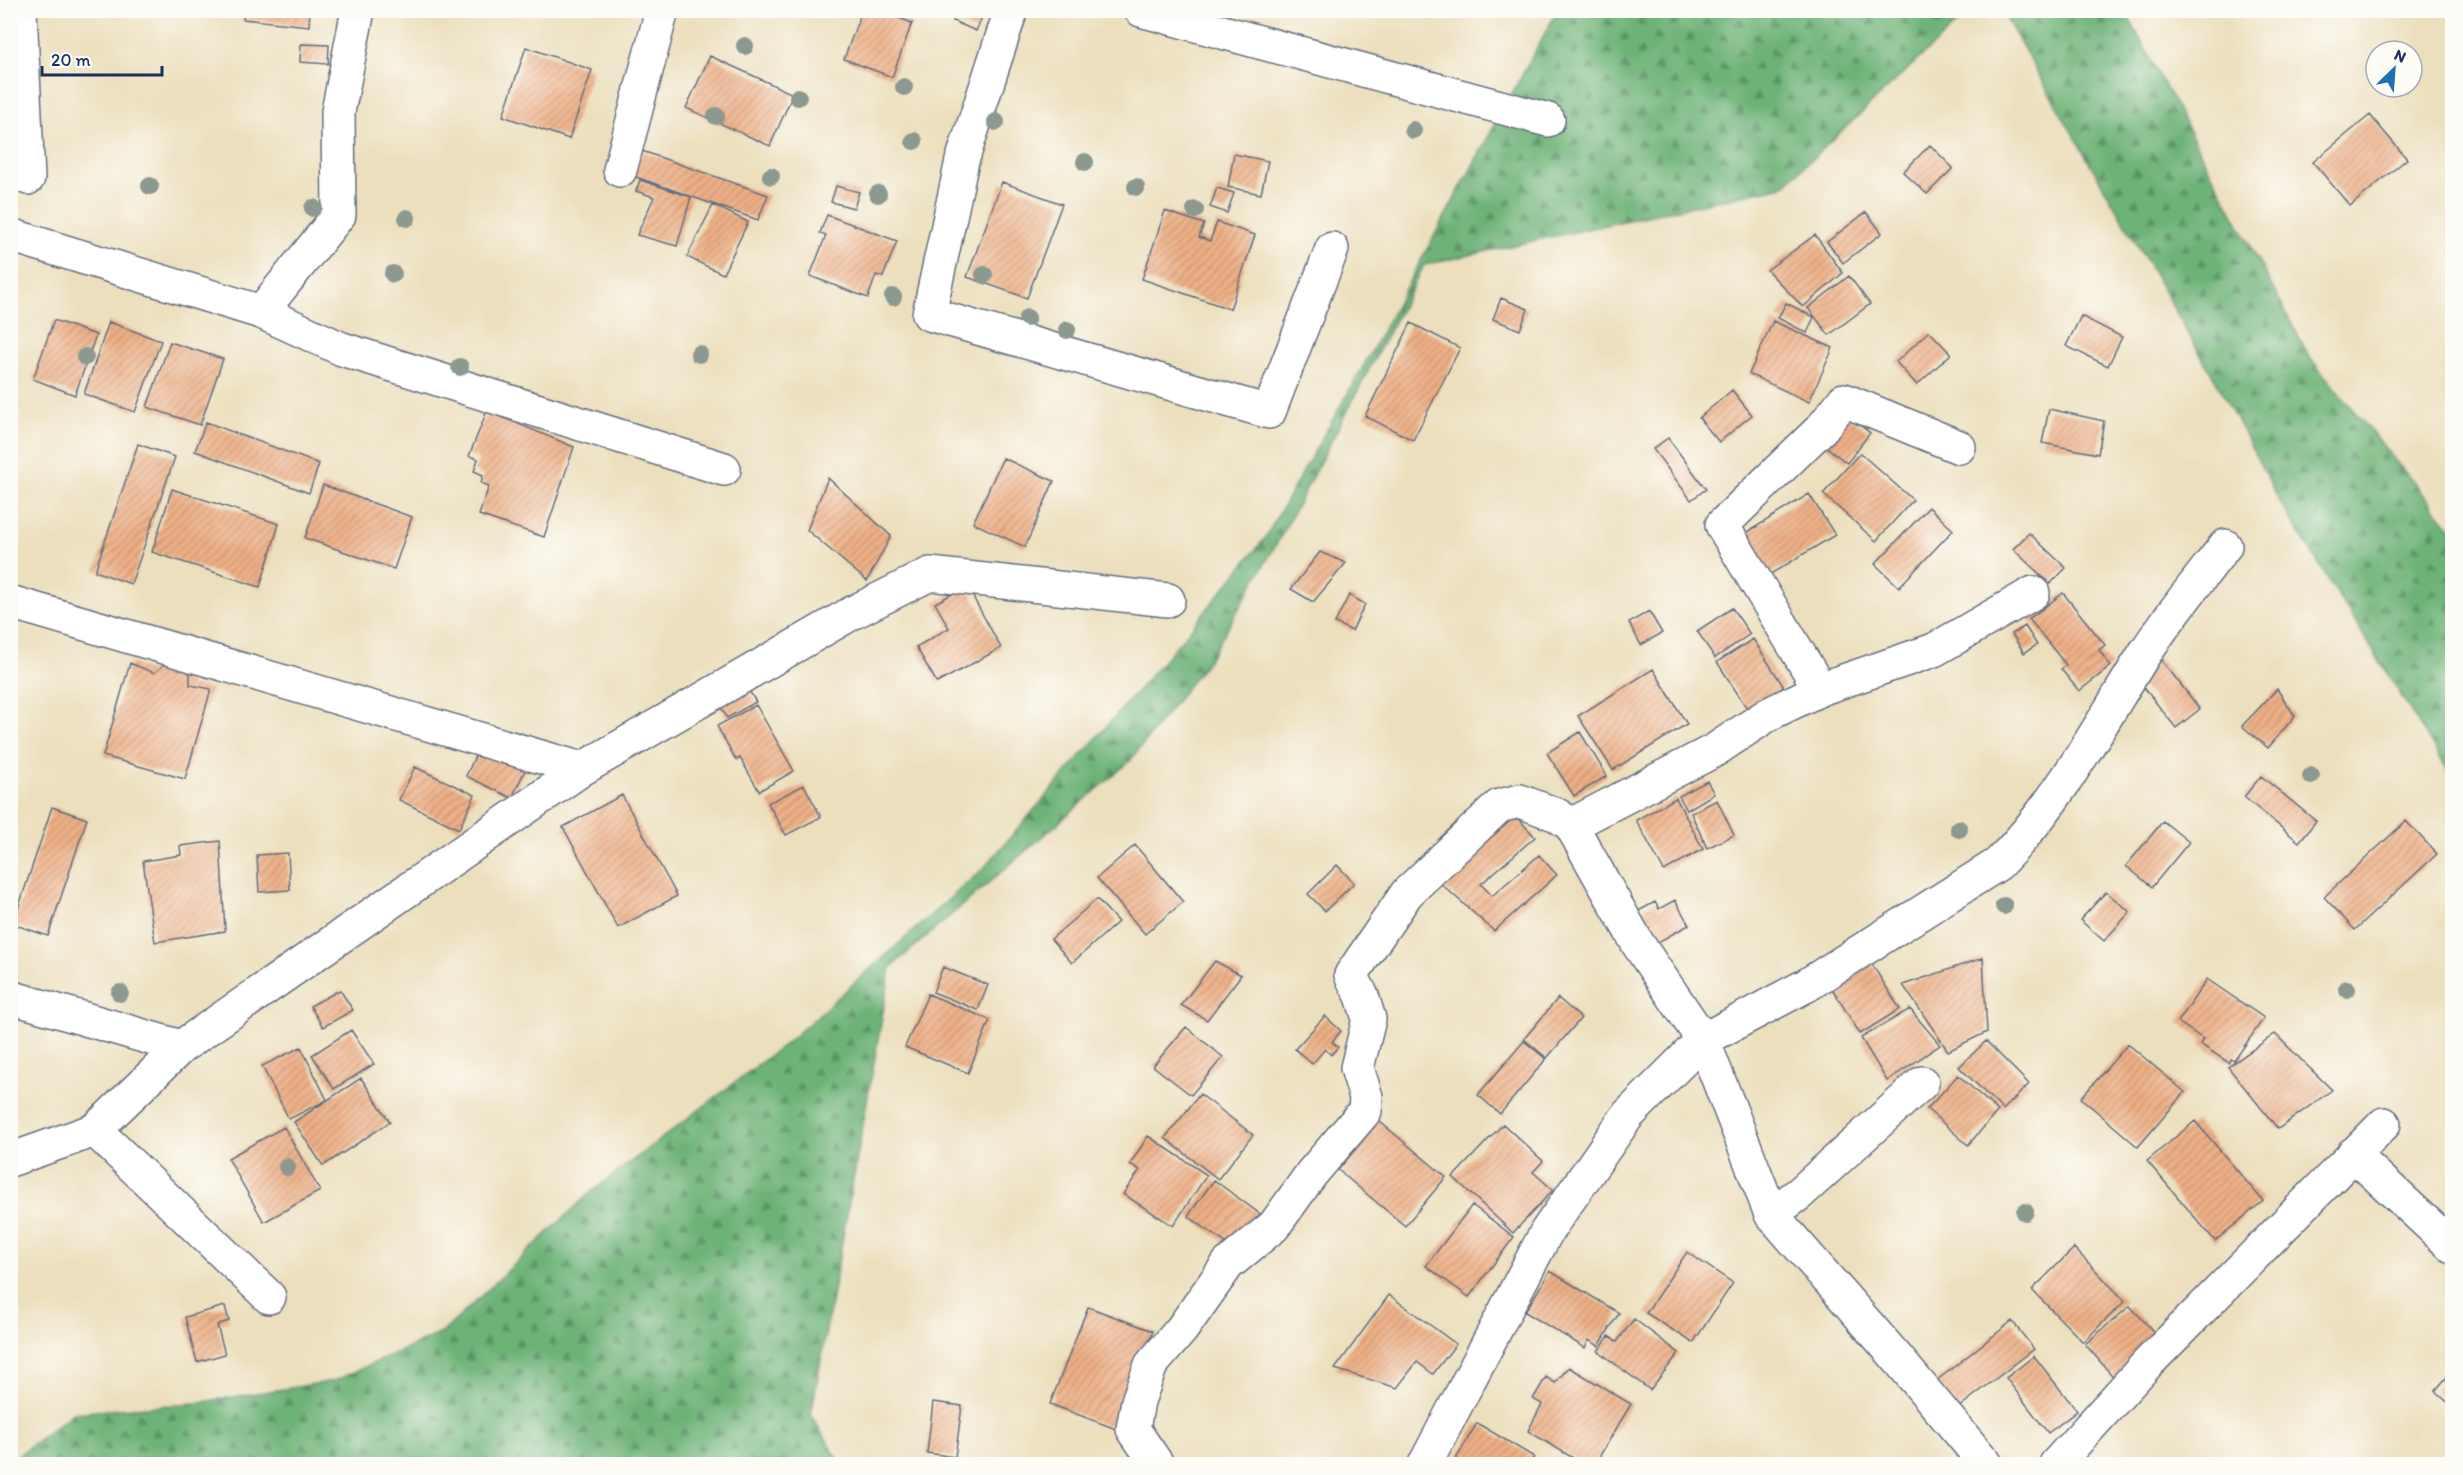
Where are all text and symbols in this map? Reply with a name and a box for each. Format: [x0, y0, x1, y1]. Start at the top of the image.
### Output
scale bar [42, 39, 162, 77]
north arrow [2364, 39, 2424, 99]
text: N [2391, 45, 2409, 67]
text: 20 m [51, 49, 91, 71]

